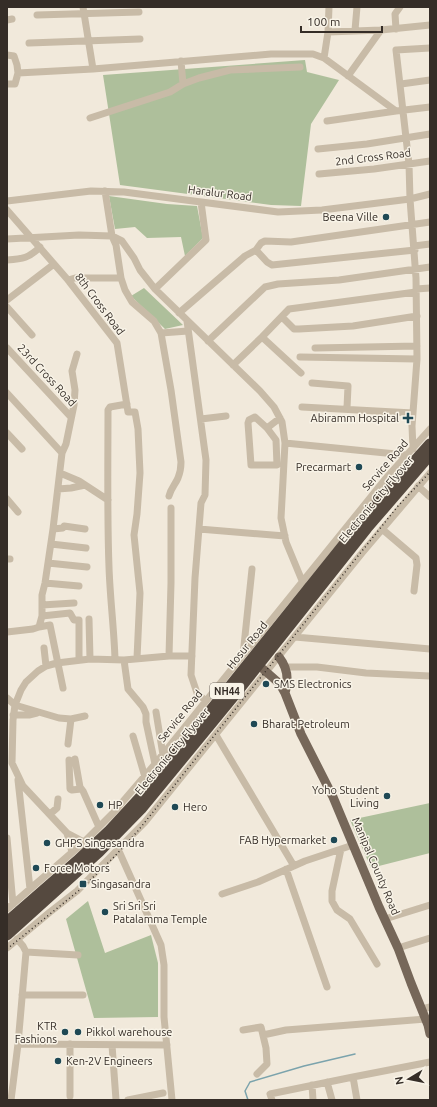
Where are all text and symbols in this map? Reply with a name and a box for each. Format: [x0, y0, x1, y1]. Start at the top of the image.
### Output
scale bar [301, 8, 382, 34]
text: 100 m [307, 15, 340, 28]
street label: 2nd Cross Road [334, 146, 412, 168]
street label: Haralur Road [187, 183, 253, 203]
place label: Beena Ville [323, 211, 378, 223]
marker: Beena Ville [381, 212, 391, 222]
street label: 8th Cross Road [73, 271, 127, 337]
street label: 23rd Cross Road [15, 342, 79, 408]
place label: Abiramm Hospital [311, 412, 399, 424]
marker: Abiramm Hospital [402, 412, 414, 424]
street label: Service Road [360, 437, 410, 493]
street label: Electronic City Flyover [336, 453, 416, 545]
place label: Precarmart [296, 461, 352, 473]
marker: Precarmart [354, 462, 364, 472]
street label: Hosur Road [224, 619, 270, 671]
place label: SMS Electronics [274, 678, 352, 690]
marker: SMS Electronics [261, 679, 271, 689]
road number: NH44 [210, 683, 244, 699]
street label: Service Road [155, 688, 205, 744]
street label: Electronic City Flyover [132, 705, 212, 797]
place label: Bharat Petroleum [262, 718, 350, 730]
marker: Bharat Petroleum [249, 719, 259, 729]
place label: Yoho Student Living [312, 784, 380, 809]
marker: Yoho Student Living [382, 791, 392, 801]
place label: HP [108, 799, 123, 811]
marker: HP [95, 800, 105, 810]
place label: Hero [183, 801, 207, 813]
marker: Hero [170, 802, 180, 812]
street label: Manipal County Road [350, 815, 402, 917]
place label: FAB Hypermarket [239, 834, 327, 846]
marker: FAB Hypermarket [329, 835, 339, 845]
place label: GHPS Singasandra [55, 837, 144, 849]
marker: GHPS Singasandra [42, 838, 52, 848]
place label: Force Motors [44, 862, 110, 874]
marker: Force Motors [31, 863, 41, 873]
place label: Singasandra [91, 878, 151, 890]
marker: Singasandra [78, 879, 88, 889]
place label: Sri Sri Sri Patalamma Temple [113, 900, 207, 925]
marker: Sri Sri Sri Patalamma Temple [100, 907, 110, 917]
place label: KTR Fashions [15, 1020, 57, 1045]
place label: Pikkol warehouse [86, 1026, 172, 1038]
marker: KTR Fashions [60, 1027, 70, 1037]
marker: Pikkol warehouse [73, 1027, 83, 1037]
place label: Ken-2V Engineers [66, 1055, 153, 1067]
marker: Ken-2V Engineers [53, 1056, 63, 1066]
north arrow [389, 1059, 429, 1099]
text: N [393, 1076, 406, 1086]

